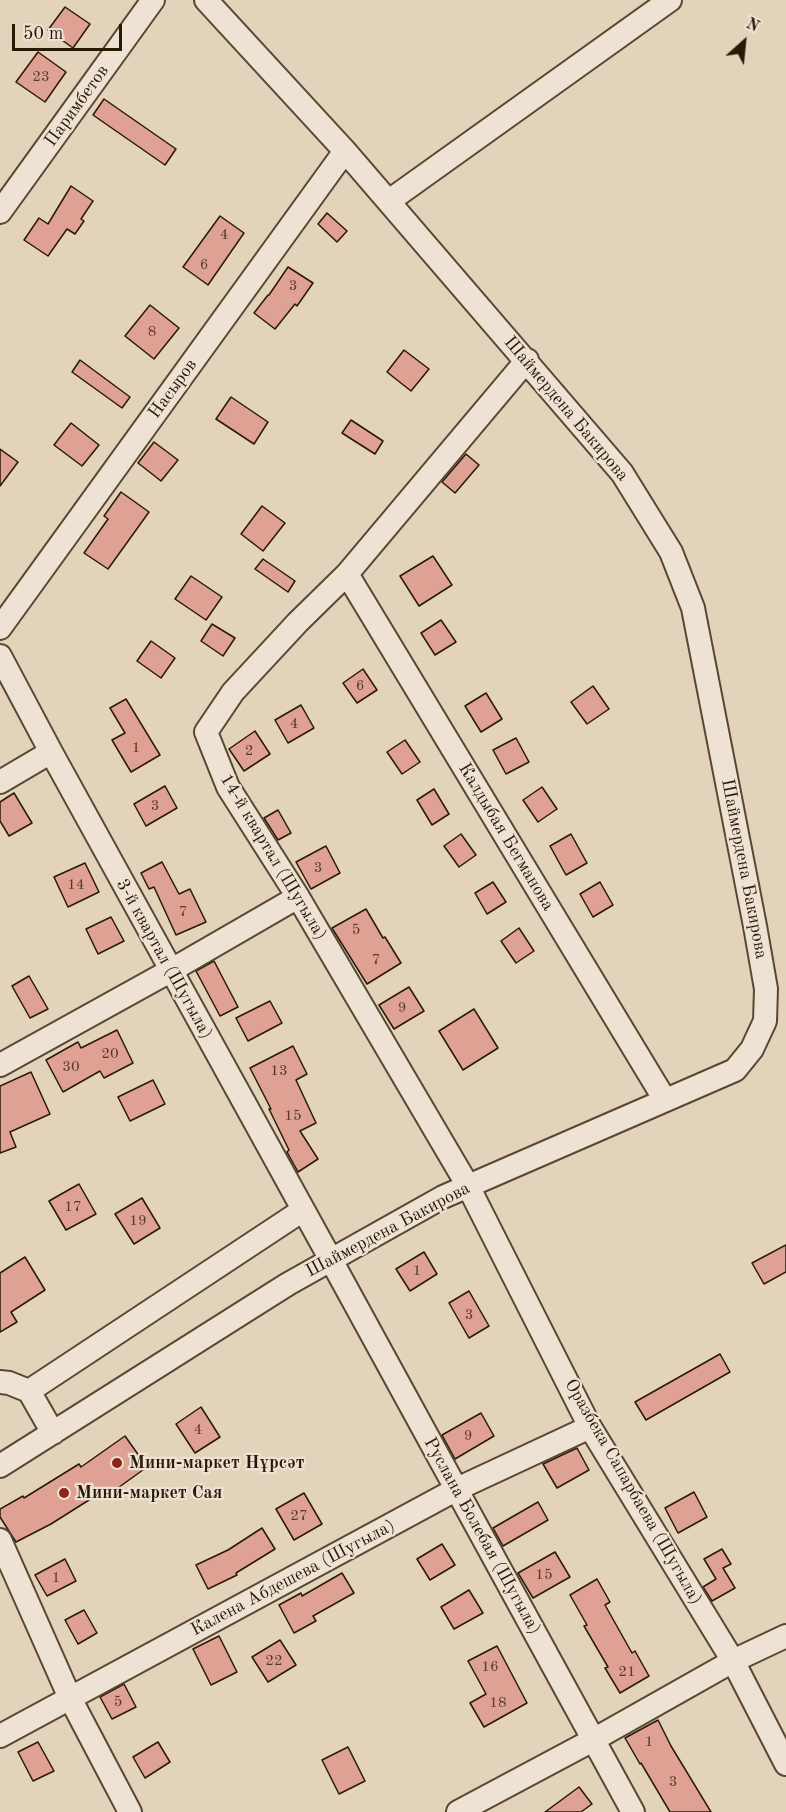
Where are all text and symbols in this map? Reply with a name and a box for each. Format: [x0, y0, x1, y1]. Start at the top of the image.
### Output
scale bar [15, 12, 124, 50]
north arrow [714, 12, 774, 72]
text: N [743, 16, 761, 36]
text: 50 m [23, 25, 63, 43]
street label: Паримбетов [40, 61, 114, 151]
house number: 23 [32, 68, 50, 86]
house number: 4 [220, 226, 228, 244]
house number: 6 [200, 256, 208, 274]
house number: 3 [289, 277, 297, 295]
house number: 8 [148, 323, 156, 341]
street label: Шаймердена Бакирова [499, 332, 633, 486]
street label: Насыров [144, 355, 202, 423]
house number: 6 [356, 677, 364, 695]
house number: 4 [290, 715, 298, 733]
house number: 1 [132, 739, 140, 757]
house number: 2 [245, 742, 253, 760]
street label: Калдыбая Бегманова [453, 759, 559, 915]
street label: 14-й квартал (Шугыла) [215, 770, 331, 944]
street label: Шаймердена Бакирова [716, 777, 772, 961]
house number: 3 [151, 797, 159, 815]
house number: 3 [314, 859, 322, 877]
street label: 3-й квартал (Шугыла) [111, 875, 217, 1043]
house number: 14 [67, 876, 85, 894]
house number: 7 [179, 903, 187, 921]
house number: 5 [352, 921, 360, 939]
house number: 7 [372, 951, 380, 969]
house number: 9 [398, 999, 406, 1017]
house number: 20 [101, 1045, 119, 1063]
house number: 30 [62, 1058, 80, 1076]
house number: 13 [270, 1062, 288, 1080]
house number: 15 [284, 1107, 302, 1125]
street label: Шаймердена Бакирова [302, 1178, 474, 1282]
house number: 17 [64, 1198, 82, 1216]
house number: 19 [129, 1212, 147, 1230]
house number: 1 [413, 1262, 421, 1280]
house number: 3 [465, 1306, 473, 1324]
street label: Оразбека Сапарбаева (Шугыла) [559, 1375, 707, 1609]
house number: 4 [194, 1421, 202, 1439]
house number: 9 [464, 1427, 472, 1445]
street label: Руслана Болебая (Шугыла) [419, 1434, 545, 1638]
place label: Мини-маркет Нұрсәт [129, 1452, 304, 1474]
marker: Мини-маркет Нұрсәт [110, 1456, 124, 1470]
place label: Мини-маркет Сая [76, 1482, 222, 1504]
marker: Мини-маркет Сая [57, 1486, 71, 1500]
house number: 27 [290, 1507, 308, 1525]
street label: Калена Абдешева (Шугыла) [187, 1515, 399, 1641]
house number: 15 [535, 1566, 553, 1584]
house number: 1 [52, 1569, 60, 1587]
house number: 22 [265, 1652, 283, 1670]
house number: 16 [481, 1658, 499, 1676]
house number: 21 [618, 1663, 636, 1681]
house number: 5 [114, 1693, 122, 1711]
house number: 18 [489, 1694, 507, 1712]
house number: 1 [645, 1733, 653, 1751]
house number: 3 [669, 1773, 677, 1791]

